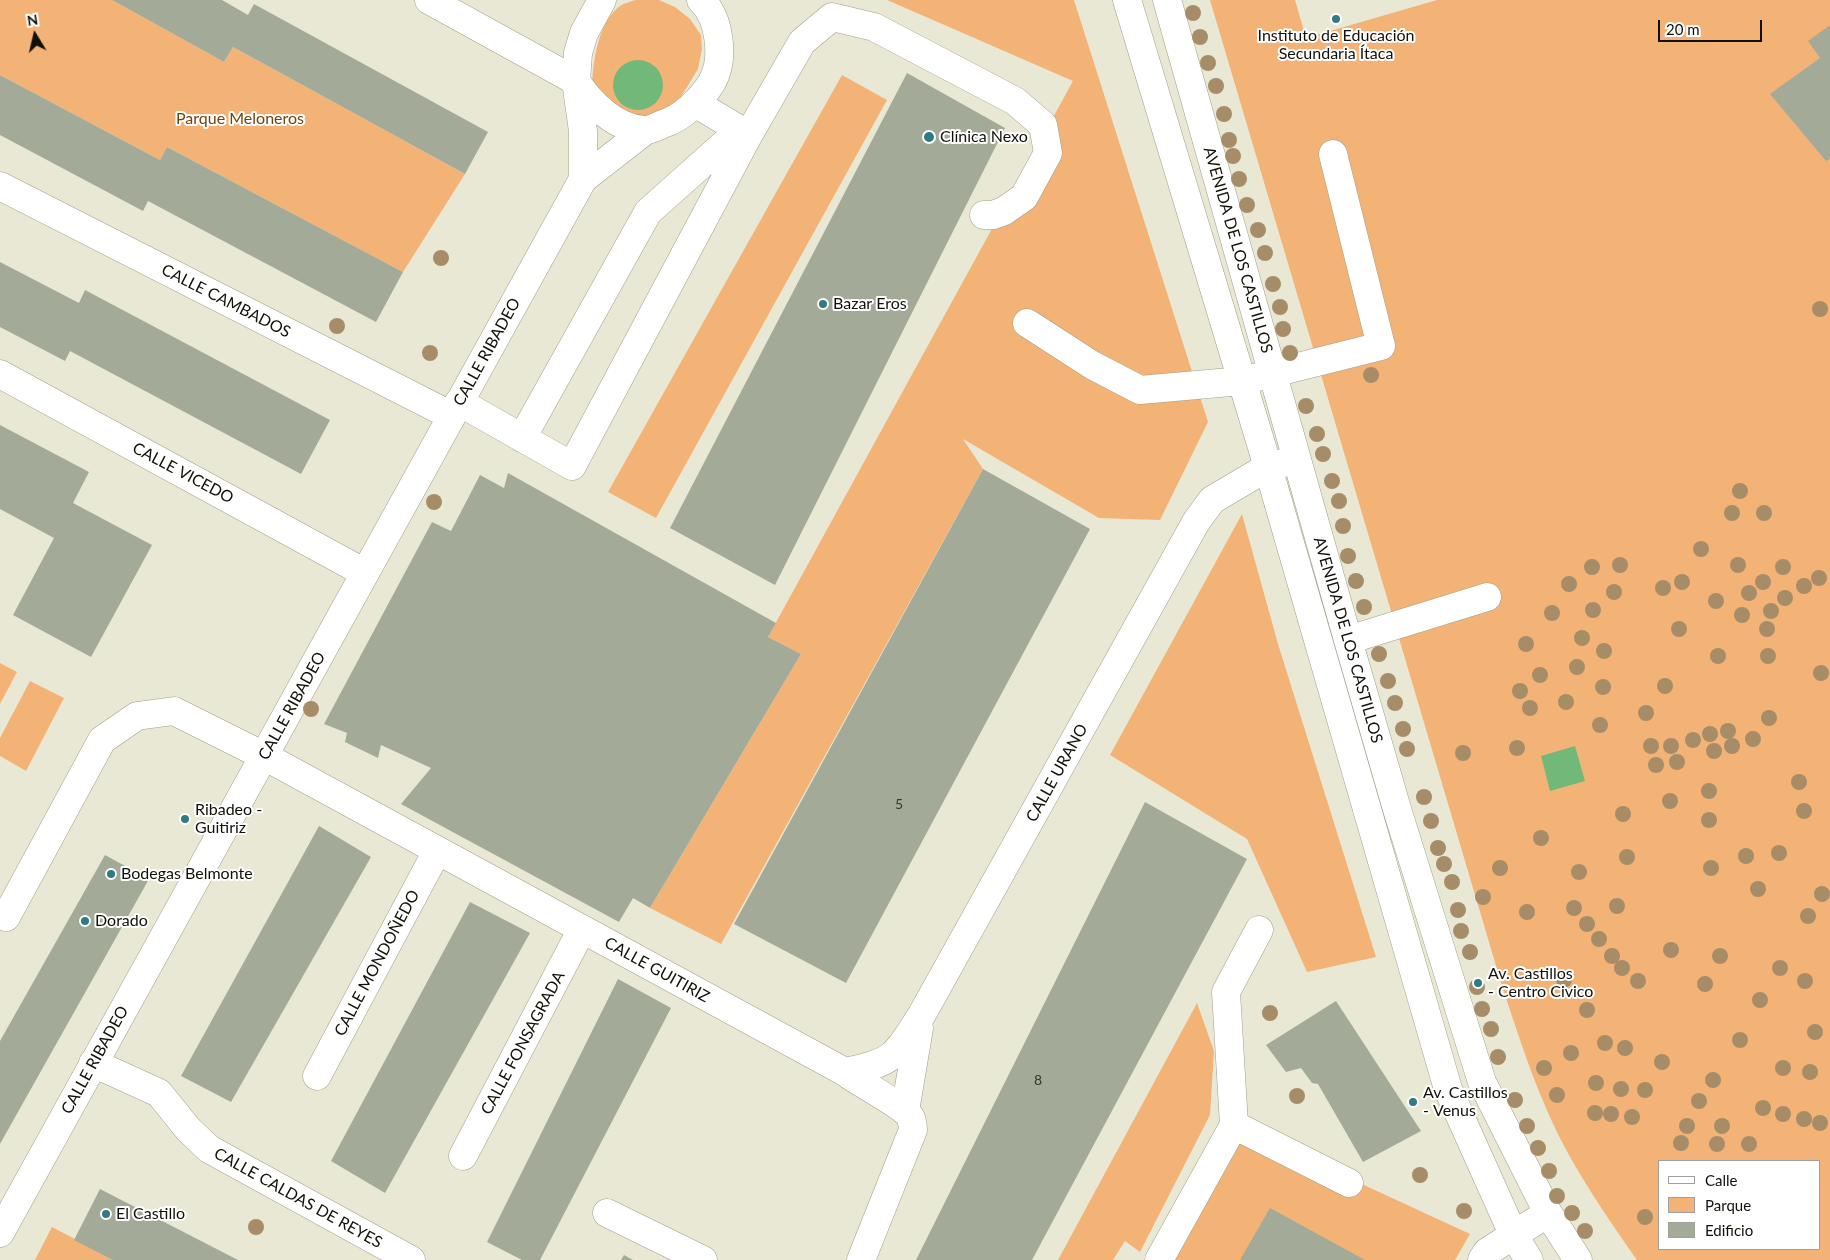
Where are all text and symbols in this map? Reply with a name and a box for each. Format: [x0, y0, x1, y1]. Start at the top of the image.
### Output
north arrow [10, 10, 60, 60]
text: N [26, 10, 39, 29]
scale bar [1660, 10, 1764, 42]
marker: Instituto de Educación Secundaria Ítaca [1330, 13, 1342, 25]
text: 20 m [1666, 20, 1700, 38]
place label: Instituto de Educación Secundaria Ítaca [1258, 26, 1414, 64]
park label: Parque Meloneros [176, 109, 304, 129]
place label: Clínica Nexo [940, 127, 1028, 147]
marker: Clínica Nexo [922, 130, 936, 144]
street label: AVENIDA DE LOS CASTILLOS [1199, 145, 1277, 355]
street label: CALLE CAMBADOS [158, 260, 294, 342]
place label: Bazar Eros [833, 294, 907, 314]
street label: CALLE RIBADEO [449, 295, 525, 409]
marker: Bazar Eros [817, 298, 829, 310]
street label: CALLE VICEDO [129, 438, 237, 508]
street label: AVENIDA DE LOS CASTILLOS [1309, 535, 1387, 745]
street label: CALLE RIBADEO [254, 649, 330, 763]
street label: CALLE URANO [1022, 721, 1092, 825]
house number: 5 [895, 796, 903, 812]
place label: Ribadeo - Guitiriz [195, 800, 262, 838]
marker: Ribadeo - Guitiriz [179, 813, 191, 825]
place label: Bodegas Belmonte [121, 864, 253, 884]
marker: Bodegas Belmonte [105, 868, 117, 880]
street label: CALLE MONDOÑEDO [330, 887, 424, 1039]
place label: Dorado [95, 911, 148, 931]
marker: Dorado [79, 915, 91, 927]
street label: CALLE GUITIRIZ [601, 933, 713, 1007]
place label: Av. Castillos - Centro Civico [1488, 964, 1593, 1002]
street label: CALLE FONSAGRADA [477, 968, 569, 1118]
marker: Av. Castillos - Centro Civico [1472, 977, 1484, 989]
street label: CALLE RIBADEO [57, 1003, 133, 1117]
house number: 8 [1034, 1072, 1042, 1088]
place label: Av. Castillos - Venus [1423, 1083, 1508, 1121]
marker: Av. Castillos - Venus [1407, 1096, 1419, 1108]
street label: CALLE CALDAS DE REYES [211, 1144, 385, 1252]
legend [1658, 1160, 1820, 1250]
text: Calle [1705, 1171, 1737, 1189]
text: Parque [1705, 1196, 1751, 1214]
place label: El Castillo [116, 1204, 185, 1224]
marker: El Castillo [100, 1208, 112, 1220]
text: Edificio [1705, 1221, 1753, 1239]

